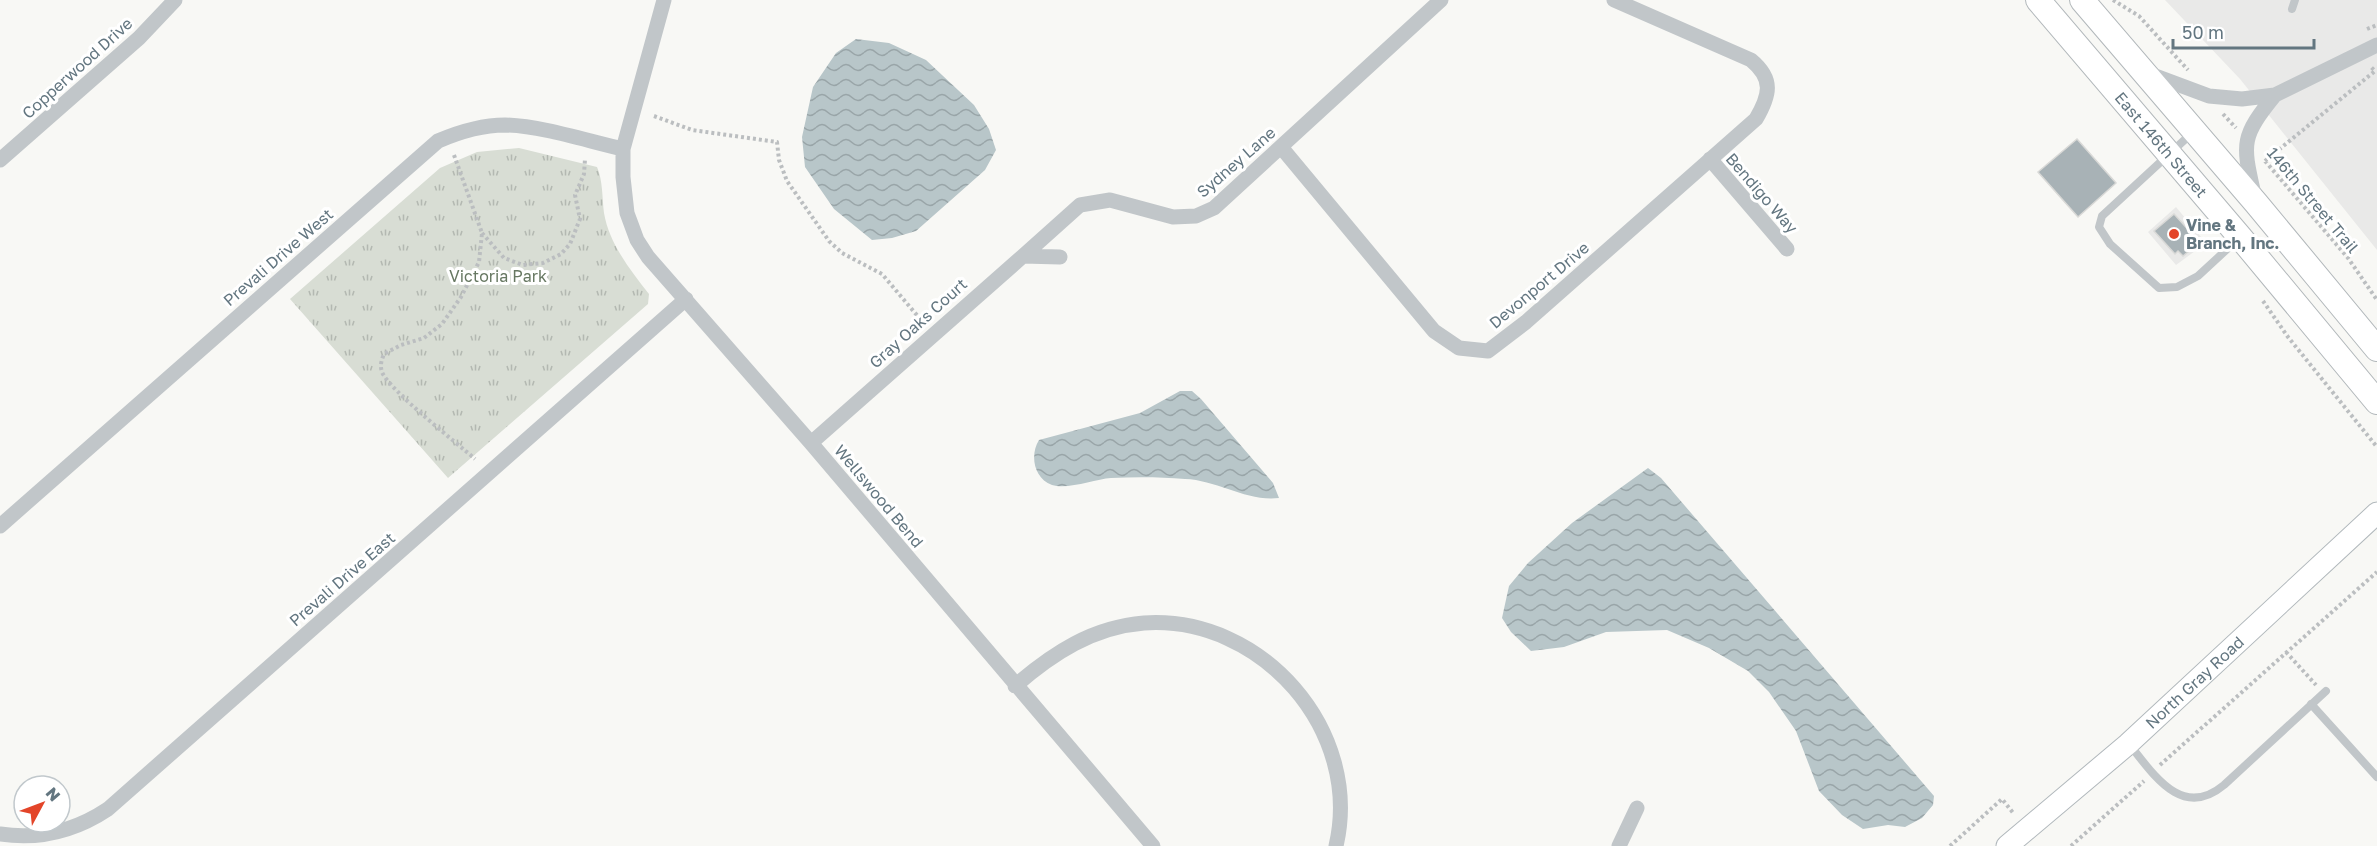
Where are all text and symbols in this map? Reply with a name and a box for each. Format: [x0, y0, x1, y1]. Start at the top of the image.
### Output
scale bar [2173, 12, 2314, 50]
street label: Copperwood Drive [18, 13, 136, 123]
text: 50 m [2182, 21, 2224, 43]
street label: East 146th Street [2111, 88, 2212, 201]
street label: Sydney Lane [1193, 122, 1279, 202]
street label: 146th Street Trail [2263, 143, 2363, 257]
street label: Bendigo Way [1722, 149, 1802, 237]
street label: Prevali Drive West [219, 204, 337, 310]
place label: Vine & Branch, Inc. [2186, 215, 2279, 253]
marker: Vine & Branch, Inc. [2167, 227, 2181, 241]
street label: Devonport Drive [1485, 237, 1593, 333]
park label: Victoria Park [449, 266, 547, 286]
street label: Gray Oaks Court [865, 274, 971, 372]
street label: Wellswood Bend [830, 440, 928, 552]
street label: Prevali Drive East [285, 528, 399, 630]
street label: North Gray Road [2141, 632, 2248, 733]
north arrow [12, 774, 72, 834]
text: N [42, 783, 65, 805]

